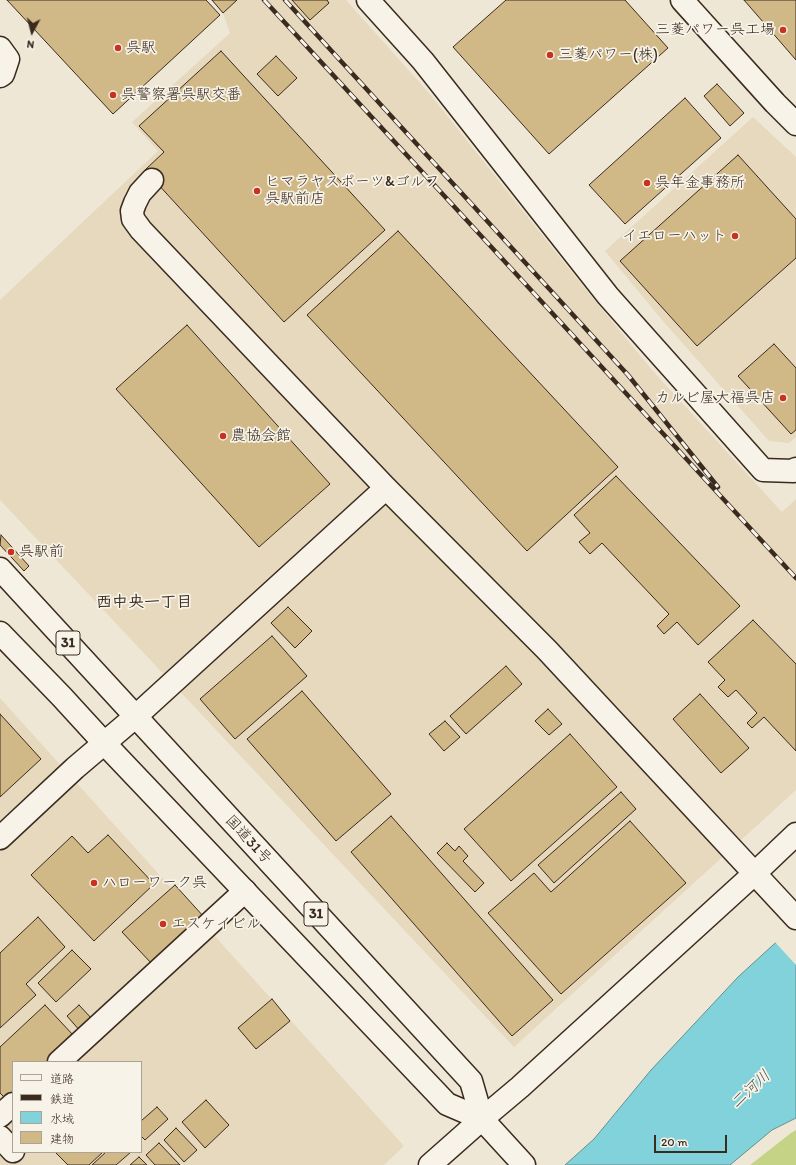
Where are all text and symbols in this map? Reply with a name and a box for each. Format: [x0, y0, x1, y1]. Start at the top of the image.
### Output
north arrow [12, 12, 52, 52]
place label: 三菱パワー呉工場 [655, 21, 775, 39]
marker: 三菱パワー呉工場 [778, 25, 788, 35]
text: N [26, 38, 35, 51]
place label: 呉駅 [126, 39, 156, 57]
marker: 呉駅 [113, 43, 123, 53]
place label: 三菱パワー(株) [558, 46, 658, 64]
marker: 三菱パワー(株) [545, 50, 555, 60]
place label: 呉警察署呉駅交番 [121, 86, 241, 104]
marker: 呉警察署呉駅交番 [108, 90, 118, 100]
place label: ヒマラヤスポーツ&ゴルフ 呉駅前店 [265, 173, 440, 208]
place label: 呉年金事務所 [655, 174, 745, 192]
marker: 呉年金事務所 [642, 178, 652, 188]
marker: ヒマラヤスポーツ&ゴルフ 呉駅前店 [252, 186, 262, 196]
place label: イエローハット [622, 227, 727, 245]
marker: イエローハット [730, 231, 740, 241]
place label: カルビ屋大福呉店 [655, 389, 775, 407]
marker: カルビ屋大福呉店 [778, 393, 788, 403]
place label: 農協会館 [231, 427, 291, 445]
marker: 農協会館 [218, 431, 228, 441]
place label: 呉駅前 [19, 543, 64, 561]
marker: 呉駅前 [6, 547, 16, 557]
district label: 西中央一丁目 [96, 593, 192, 613]
road number: 31 [56, 631, 80, 655]
street label: 国道31号 [221, 812, 275, 868]
place label: ハローワーク呉 [102, 874, 207, 892]
marker: ハローワーク呉 [89, 878, 99, 888]
road number: 31 [304, 902, 328, 926]
place label: エスケイビル [171, 915, 261, 933]
marker: エスケイビル [158, 919, 168, 929]
legend [12, 1061, 142, 1153]
water label: 二河川 [727, 1067, 775, 1113]
text: 道路 [50, 1072, 74, 1086]
text: 鉄道 [50, 1092, 74, 1106]
text: 水域 [50, 1112, 74, 1126]
scale bar [656, 1127, 729, 1153]
text: 建物 [50, 1132, 74, 1146]
text: 20 m [661, 1135, 688, 1149]

